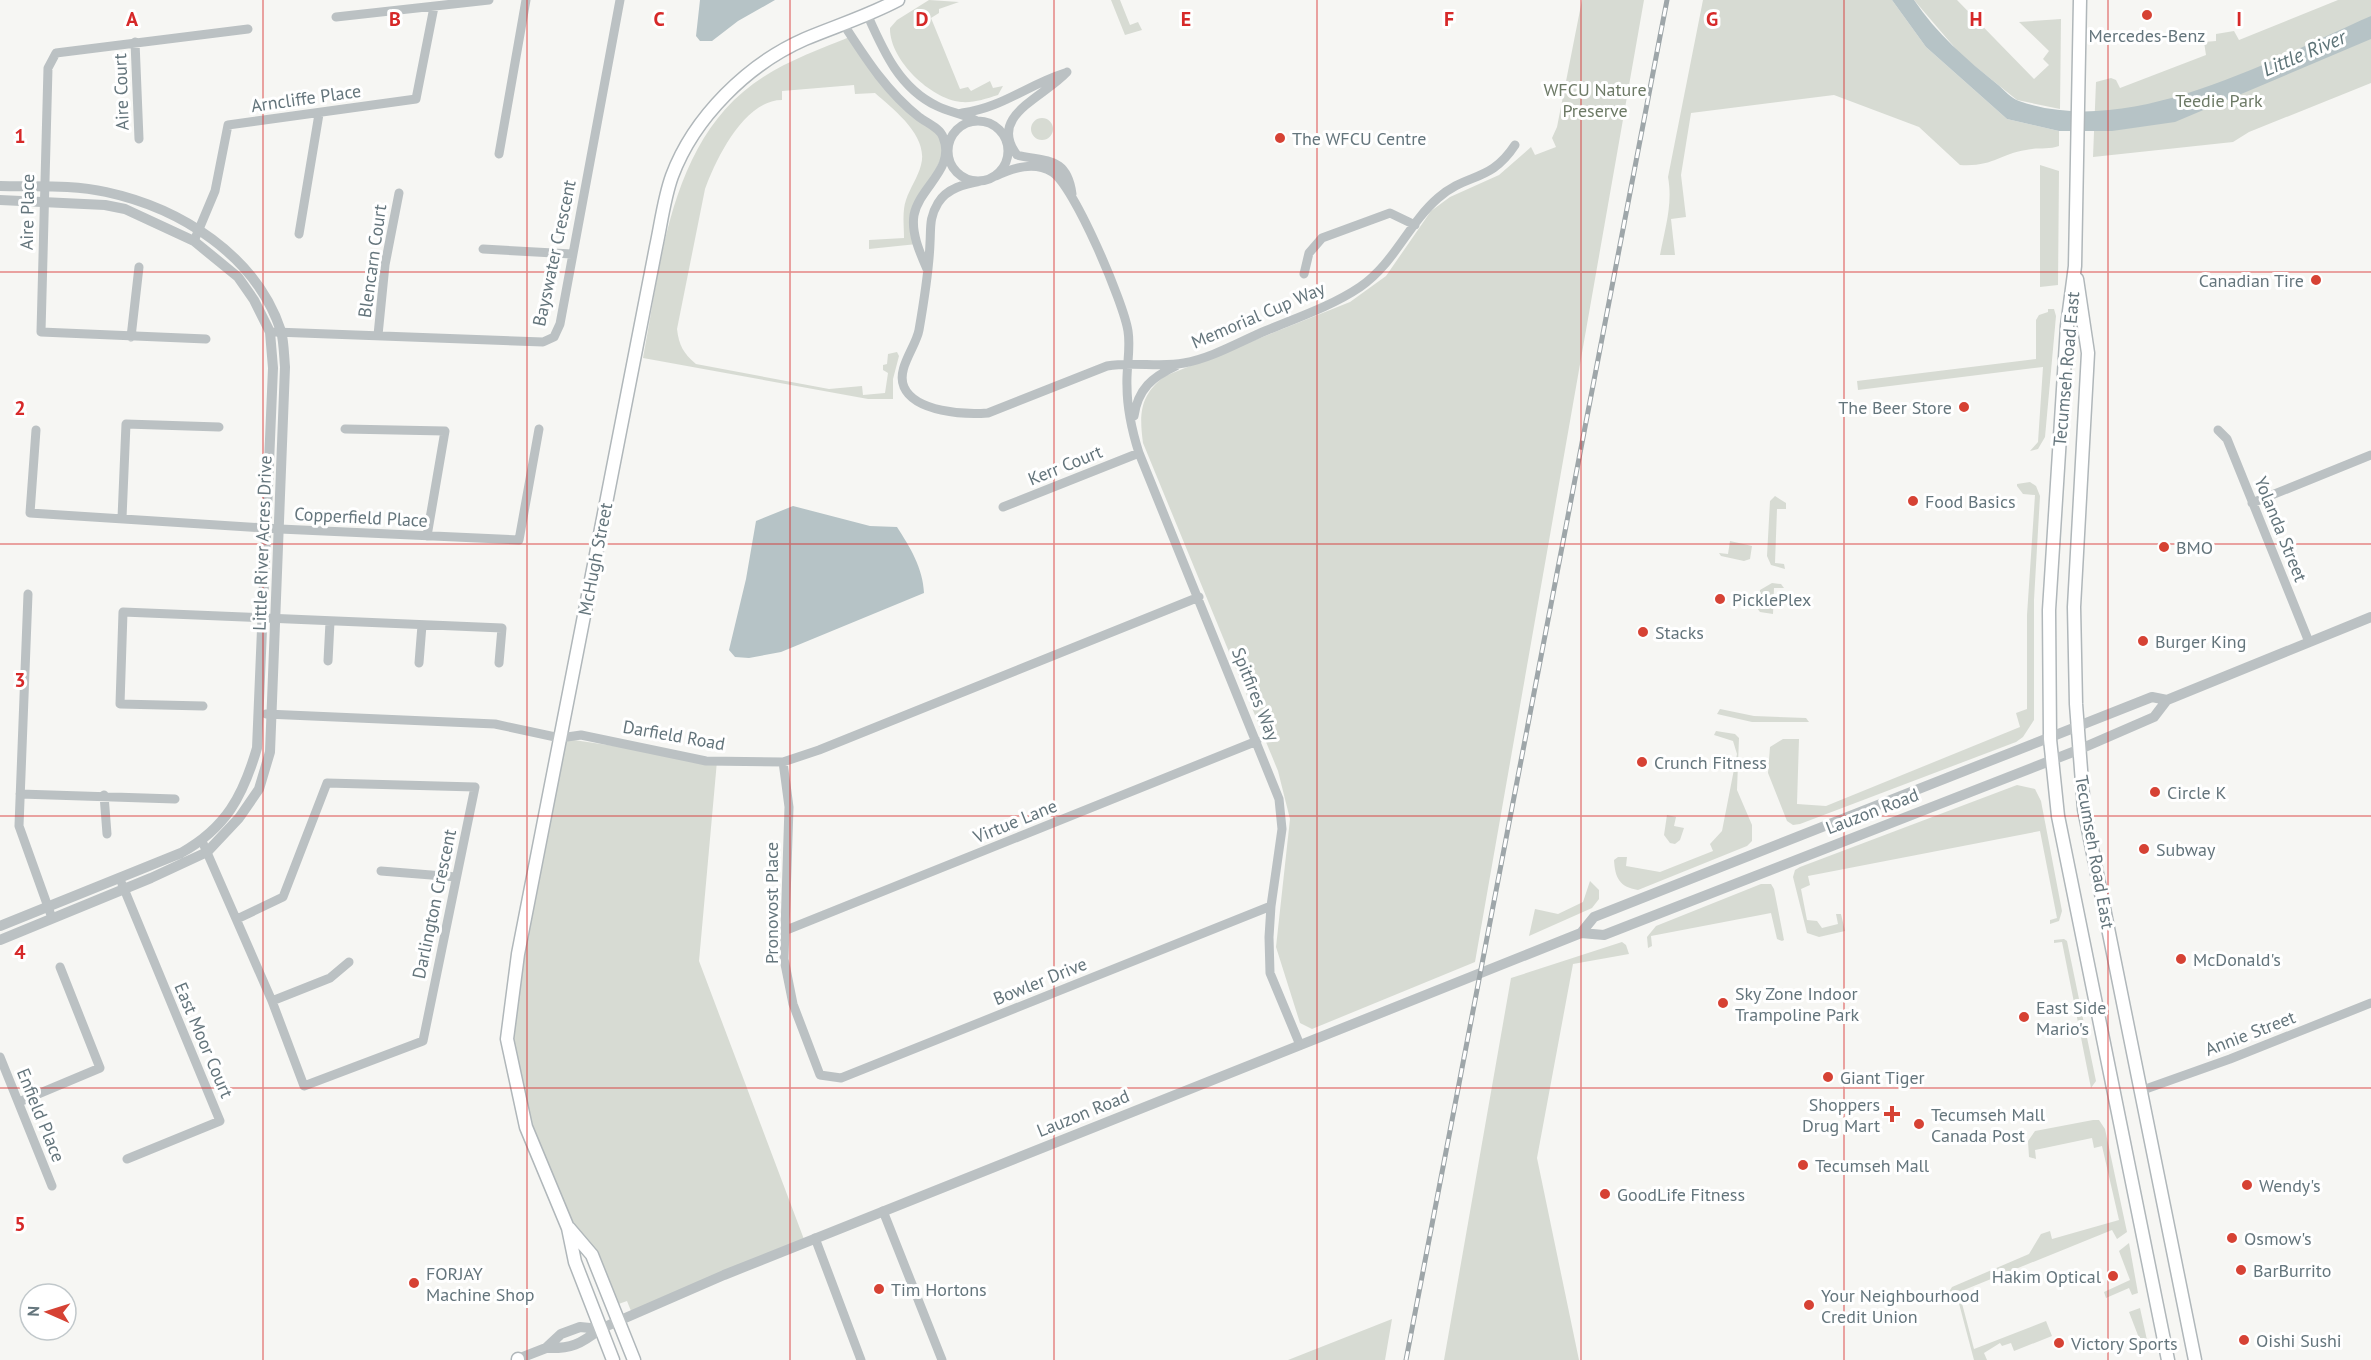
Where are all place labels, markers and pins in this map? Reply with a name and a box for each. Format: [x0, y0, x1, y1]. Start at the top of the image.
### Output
marker: Mercedes-Benz [2140, 8, 2154, 22]
place label: Mercedes-Benz [2089, 24, 2205, 47]
place label: The WFCU Centre [1292, 127, 1426, 150]
marker: The WFCU Centre [1273, 131, 1287, 145]
place label: Canadian Tire [2199, 269, 2304, 292]
marker: Canadian Tire [2309, 273, 2323, 287]
place label: The Beer Store [1838, 396, 1952, 419]
marker: The Beer Store [1957, 400, 1971, 414]
place label: Food Basics [1925, 490, 2016, 513]
marker: Food Basics [1906, 494, 1920, 508]
place label: BMO [2176, 536, 2213, 559]
marker: BMO [2157, 540, 2171, 554]
place label: PicklePlex [1732, 588, 1811, 611]
marker: PicklePlex [1713, 592, 1727, 606]
place label: Stacks [1655, 621, 1704, 644]
marker: Stacks [1636, 625, 1650, 639]
place label: Burger King [2155, 630, 2246, 653]
marker: Burger King [2136, 634, 2150, 648]
place label: Crunch Fitness [1654, 751, 1767, 774]
marker: Crunch Fitness [1635, 755, 1649, 769]
place label: Circle K [2167, 781, 2227, 804]
marker: Circle K [2148, 785, 2162, 799]
place label: Subway [2156, 838, 2216, 861]
marker: Subway [2137, 842, 2151, 856]
place label: McDonald's [2193, 948, 2281, 971]
marker: McDonald's [2174, 952, 2188, 966]
place label: Sky Zone Indoor Trampoline Park [1735, 982, 1860, 1026]
marker: Sky Zone Indoor Trampoline Park [1716, 996, 1730, 1010]
place label: East Side Mario's [2036, 996, 2106, 1040]
marker: East Side Mario's [2017, 1010, 2031, 1024]
place label: Giant Tiger [1840, 1066, 1925, 1089]
marker: Giant Tiger [1821, 1070, 1835, 1084]
place label: Shoppers Drug Mart [1802, 1093, 1880, 1137]
place label: Tecumseh Mall Canada Post [1931, 1103, 2046, 1147]
marker: Shoppers Drug Mart [1885, 1107, 1899, 1121]
marker: Tecumseh Mall Canada Post [1912, 1117, 1926, 1131]
place label: Tecumseh Mall [1815, 1154, 1930, 1177]
marker: Tecumseh Mall [1796, 1158, 1810, 1172]
place label: Wendy's [2259, 1174, 2321, 1197]
marker: Wendy's [2240, 1178, 2254, 1192]
place label: GoodLife Fitness [1617, 1183, 1745, 1206]
marker: GoodLife Fitness [1598, 1187, 1612, 1201]
place label: Osmow's [2244, 1227, 2312, 1250]
marker: Osmow's [2225, 1231, 2239, 1245]
place label: BarBurrito [2253, 1259, 2331, 1282]
place label: FORJAY Machine Shop [426, 1262, 535, 1306]
marker: BarBurrito [2234, 1263, 2248, 1277]
place label: Hakim Optical [1992, 1265, 2102, 1288]
marker: Hakim Optical [2106, 1269, 2120, 1283]
marker: FORJAY Machine Shop [407, 1276, 421, 1290]
place label: Tim Hortons [891, 1278, 987, 1301]
marker: Tim Hortons [872, 1282, 886, 1296]
place label: Your Neighbourhood Credit Union [1821, 1284, 1979, 1328]
marker: Your Neighbourhood Credit Union [1802, 1298, 1816, 1312]
place label: Oishi Sushi [2256, 1329, 2342, 1352]
place label: Victory Sports [2070, 1332, 2178, 1355]
marker: Oishi Sushi [2237, 1333, 2251, 1347]
marker: Victory Sports [2052, 1336, 2066, 1350]

